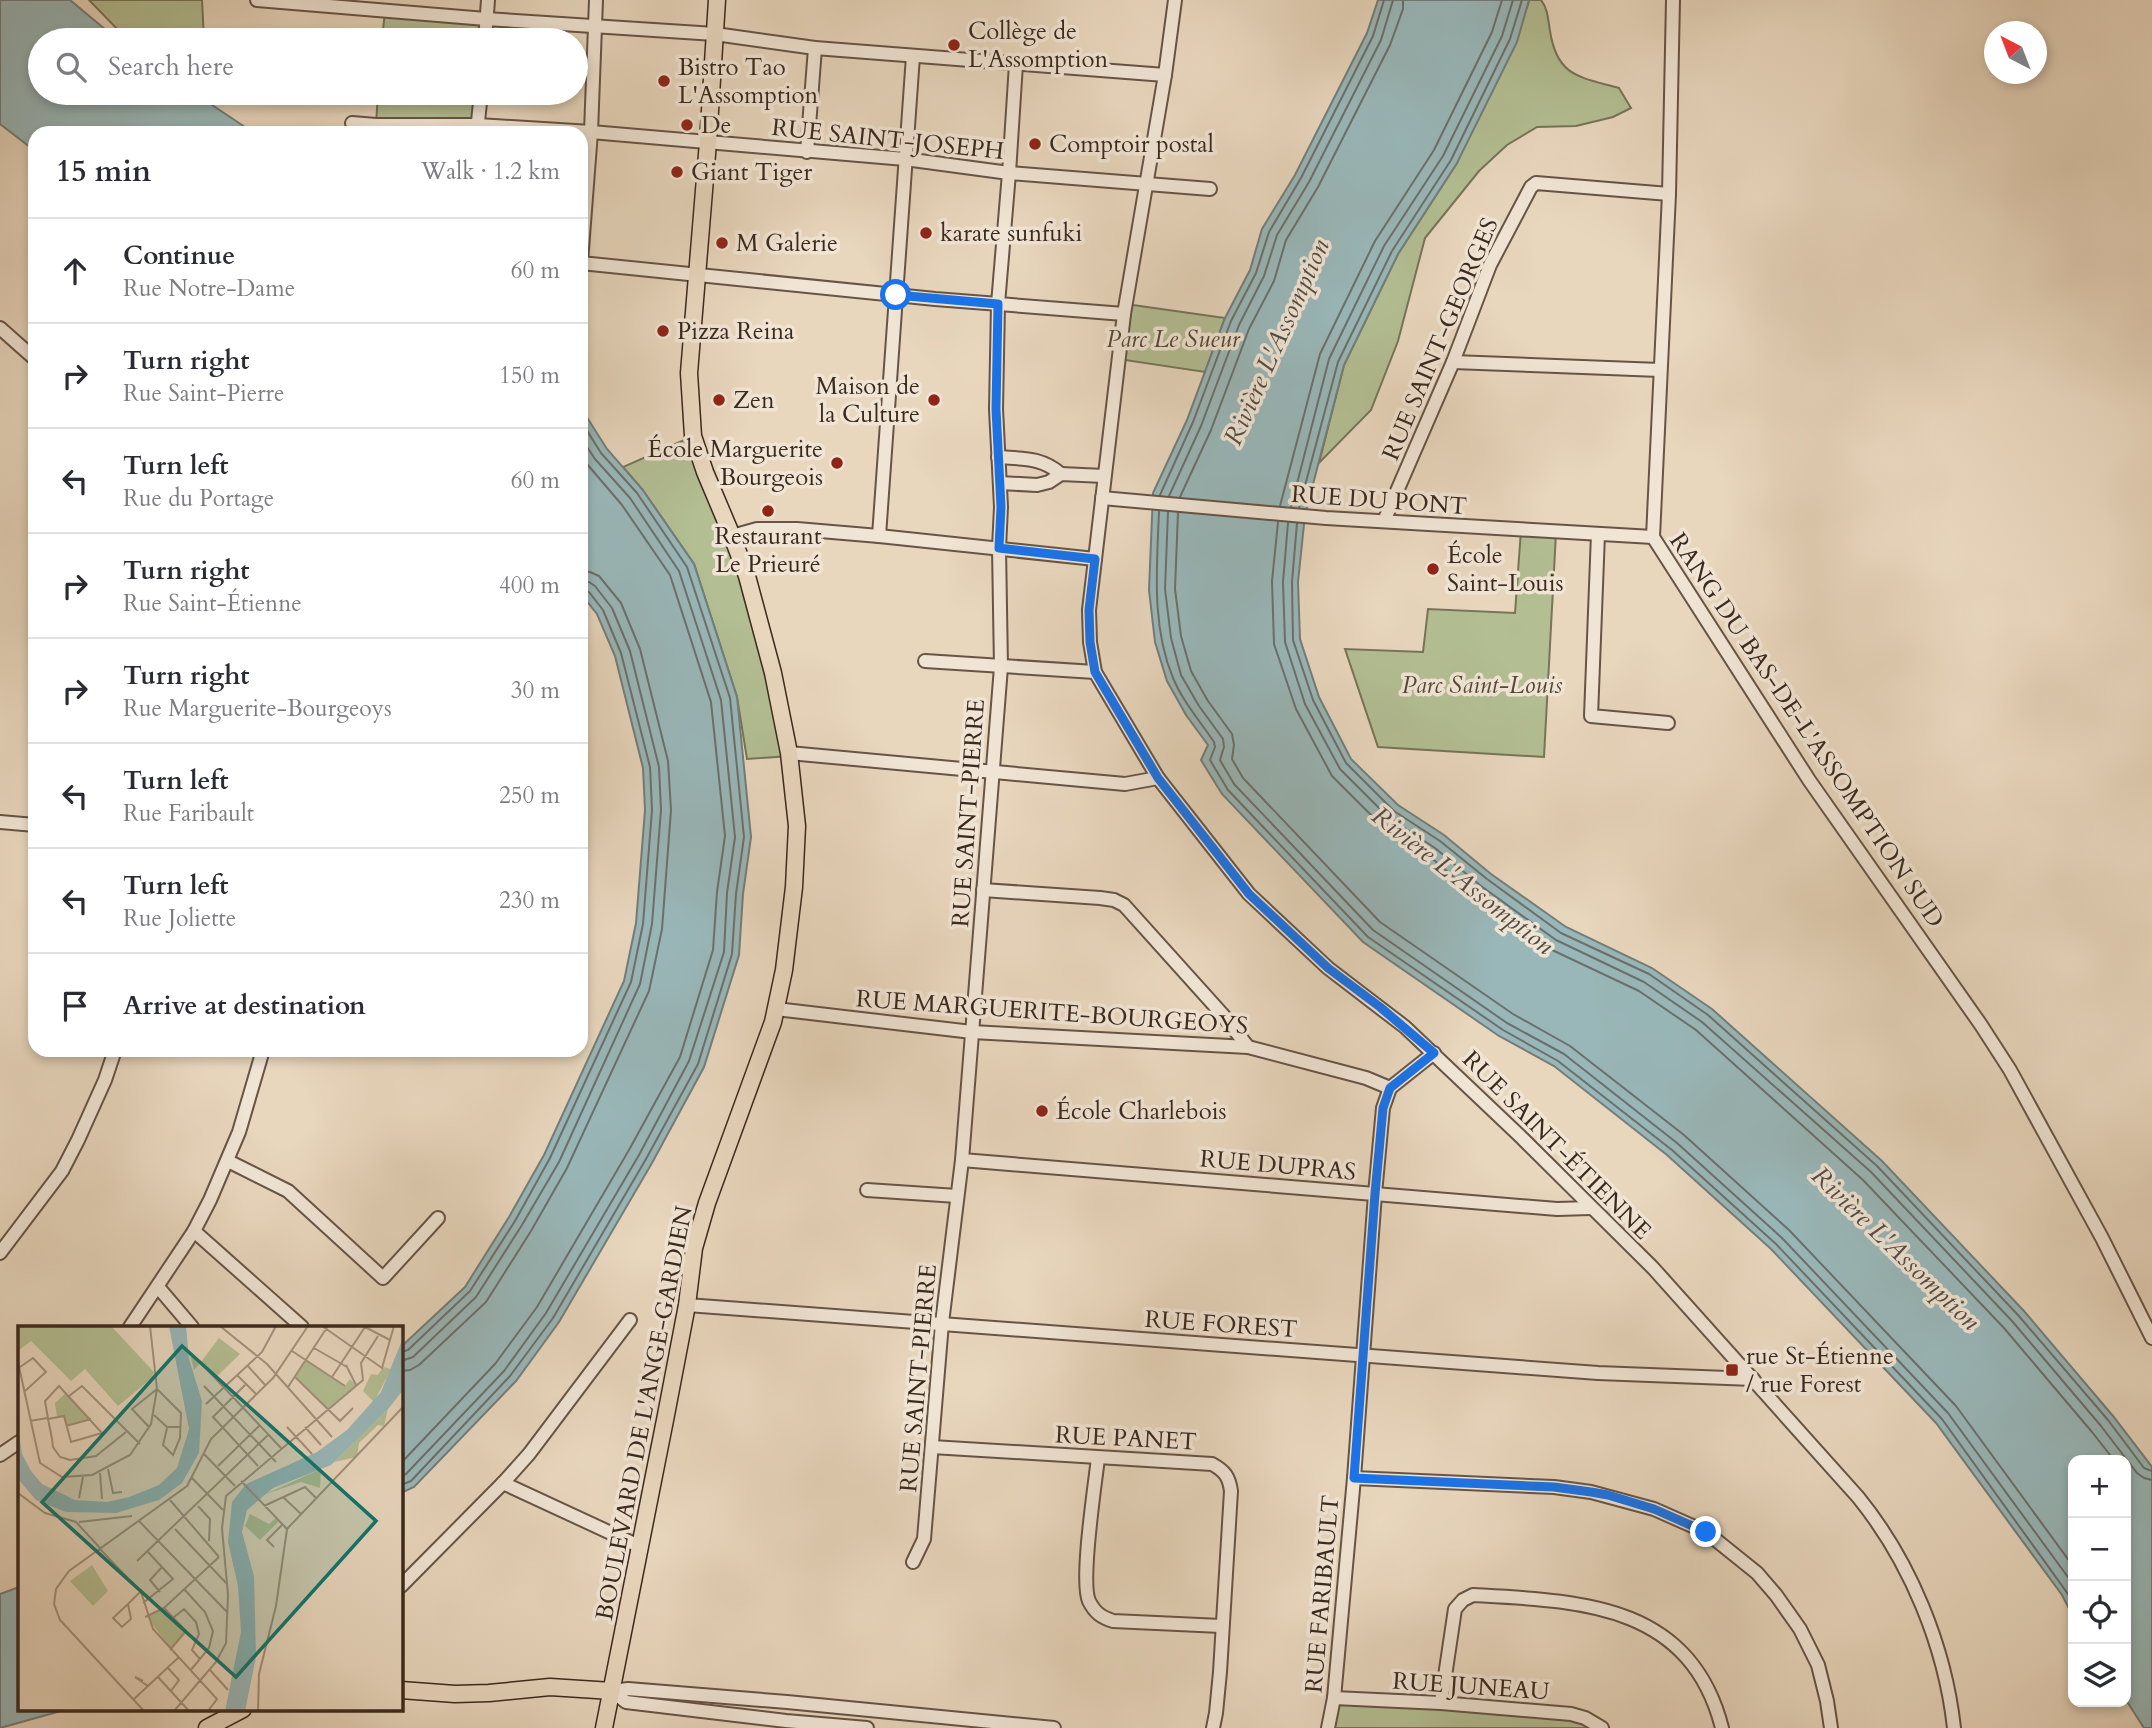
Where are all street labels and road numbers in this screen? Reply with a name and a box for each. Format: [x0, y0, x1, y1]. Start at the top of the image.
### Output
street label: RUE SAINT-JOSEPH [770, 111, 1006, 168]
street label: RUE SAINT-GEORGES [1374, 213, 1507, 466]
street label: RUE DU PONT [1290, 478, 1468, 523]
street label: RANG DU BAS-DE-L'ASSOMPTION SUD [1662, 526, 1952, 934]
street label: RUE SAINT-PIERRE [944, 698, 993, 928]
street label: RUE MARGUERITE-BOURGEOYS [855, 982, 1249, 1043]
street label: RUE SAINT-ÉTIENNE [1455, 1044, 1658, 1247]
street label: RUE DUPRAS [1199, 1142, 1357, 1189]
street label: BOULEVARD DE L'ANGE-GARDIEN [588, 1202, 701, 1623]
street label: RUE SAINT-PIERRE [892, 1263, 945, 1493]
street label: RUE FOREST [1144, 1303, 1298, 1346]
street label: RUE PANET [1054, 1418, 1198, 1459]
street label: RUE FARIBAULT [1297, 1494, 1348, 1694]
street label: RUE JUNEAU [1391, 1665, 1551, 1708]

